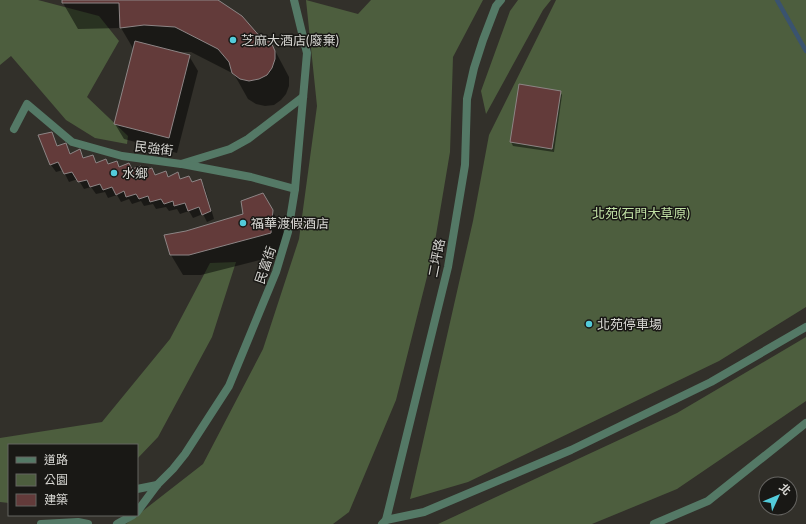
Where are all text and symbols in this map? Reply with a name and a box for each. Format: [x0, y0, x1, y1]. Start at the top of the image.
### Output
place label: 芝麻大酒店(廢棄) [241, 32, 339, 48]
marker: 芝麻大酒店(廢棄) [228, 35, 238, 45]
street label: 民強街 [134, 138, 174, 158]
place label: 水鄉 [122, 165, 148, 181]
marker: 水鄉 [109, 168, 119, 178]
park label: 北苑(石門大草原) [592, 205, 690, 221]
place label: 福華渡假酒店 [251, 215, 329, 231]
marker: 福華渡假酒店 [238, 218, 248, 228]
street label: 二坪路 [424, 237, 448, 279]
street label: 民富街 [251, 244, 279, 286]
place label: 北苑停車場 [597, 316, 662, 332]
marker: 北苑停車場 [584, 319, 594, 329]
legend [8, 444, 138, 516]
text: 道路 [44, 452, 68, 467]
text: 公園 [44, 472, 68, 487]
north arrow [758, 476, 798, 516]
text: 北 [777, 480, 794, 497]
text: 建築 [44, 492, 68, 507]

